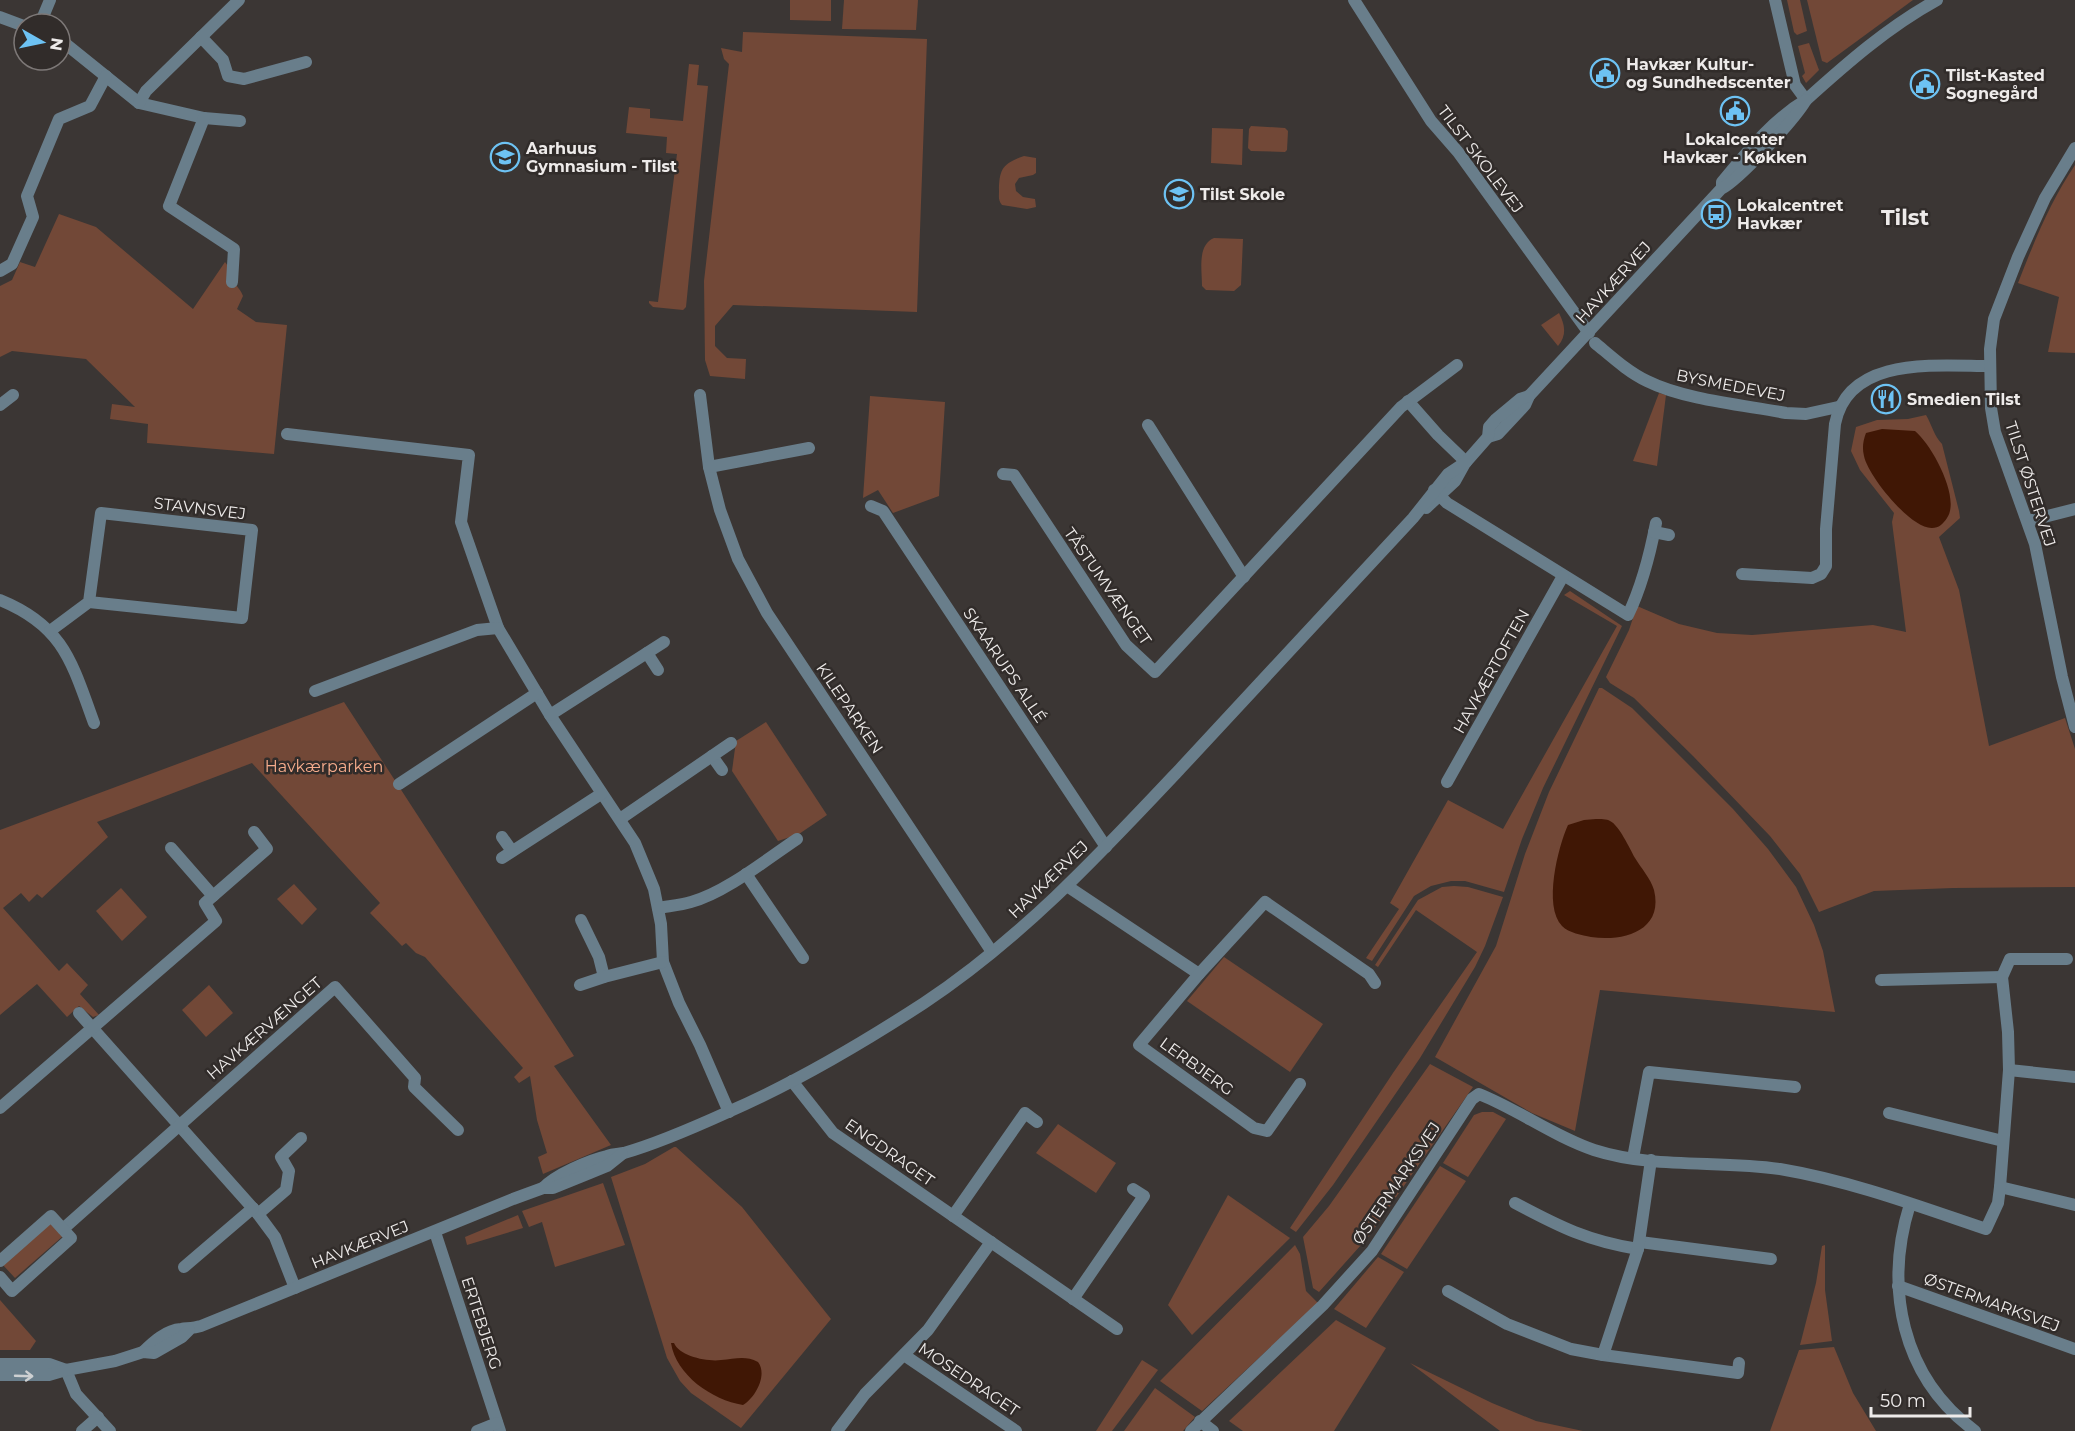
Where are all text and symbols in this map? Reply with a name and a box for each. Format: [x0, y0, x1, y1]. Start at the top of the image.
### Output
north arrow [12, 12, 72, 72]
text: N [46, 36, 67, 52]
place label: Havkær Kultur- og Sundhedscenter [1626, 55, 1791, 92]
public building icon: Havkær Kultur- og Sundhedscenter [1589, 57, 1621, 89]
place label: Tilst-Kasted Sognegård [1946, 66, 2045, 103]
public building icon: Tilst-Kasted Sognegård [1909, 68, 1941, 100]
public building icon: Lokalcenter Havkær - Køkken [1719, 95, 1751, 127]
street label: TILST SKOLEVEJ [1434, 102, 1527, 217]
place label: Lokalcenter Havkær - Køkken [1663, 130, 1807, 167]
place label: Aarhuus Gymnasium - Tilst [525, 139, 677, 176]
school or university icon: Aarhuus Gymnasium - Tilst [489, 141, 521, 173]
school or university icon: Tilst Skole [1163, 178, 1195, 210]
place label: Tilst Skole [1200, 185, 1285, 204]
place label: Lokalcentret Havkær [1737, 196, 1843, 233]
bus stop icon: Lokalcentret Havkær [1700, 198, 1732, 230]
district label: Tilst [1881, 204, 1929, 231]
street label: HAVKÆRVEJ [1572, 238, 1655, 327]
street label: BYSMEDEVEJ [1675, 366, 1787, 405]
restaurant icon: Smedien Tilst [1870, 383, 1902, 415]
place label: Smedien Tilst [1907, 390, 2021, 409]
street label: TILST ØSTERVEJ [2001, 419, 2060, 549]
street label: STAVNSVEJ [153, 493, 247, 524]
street label: TÅSTUMVÆNGET [1060, 523, 1156, 649]
street label: SKAARUPS ALLÉ [959, 604, 1050, 726]
street label: HAVKÆRTOFTEN [1449, 606, 1534, 737]
street label: KILEPARKEN [812, 659, 887, 757]
park label: Havkærparken [265, 757, 383, 776]
street label: HAVKÆRVEJ [1005, 837, 1092, 922]
street label: HAVKÆRVÆNGET [203, 973, 326, 1084]
street label: LERBJERG [1156, 1033, 1237, 1099]
street label: ENGDRAGET [841, 1115, 939, 1191]
street label: ØSTERMARKSVEJ [1348, 1118, 1444, 1248]
street label: HAVKÆRVEJ [309, 1216, 412, 1273]
street label: ØSTERMARKSVEJ [1921, 1269, 2063, 1336]
street label: ERTEBJERG [458, 1274, 505, 1372]
street label: MOSEDRAGET [915, 1339, 1023, 1421]
one-way arrow [14, 1370, 34, 1381]
scale bar [1871, 1380, 1970, 1418]
text: 50 m [1880, 1390, 1926, 1412]

